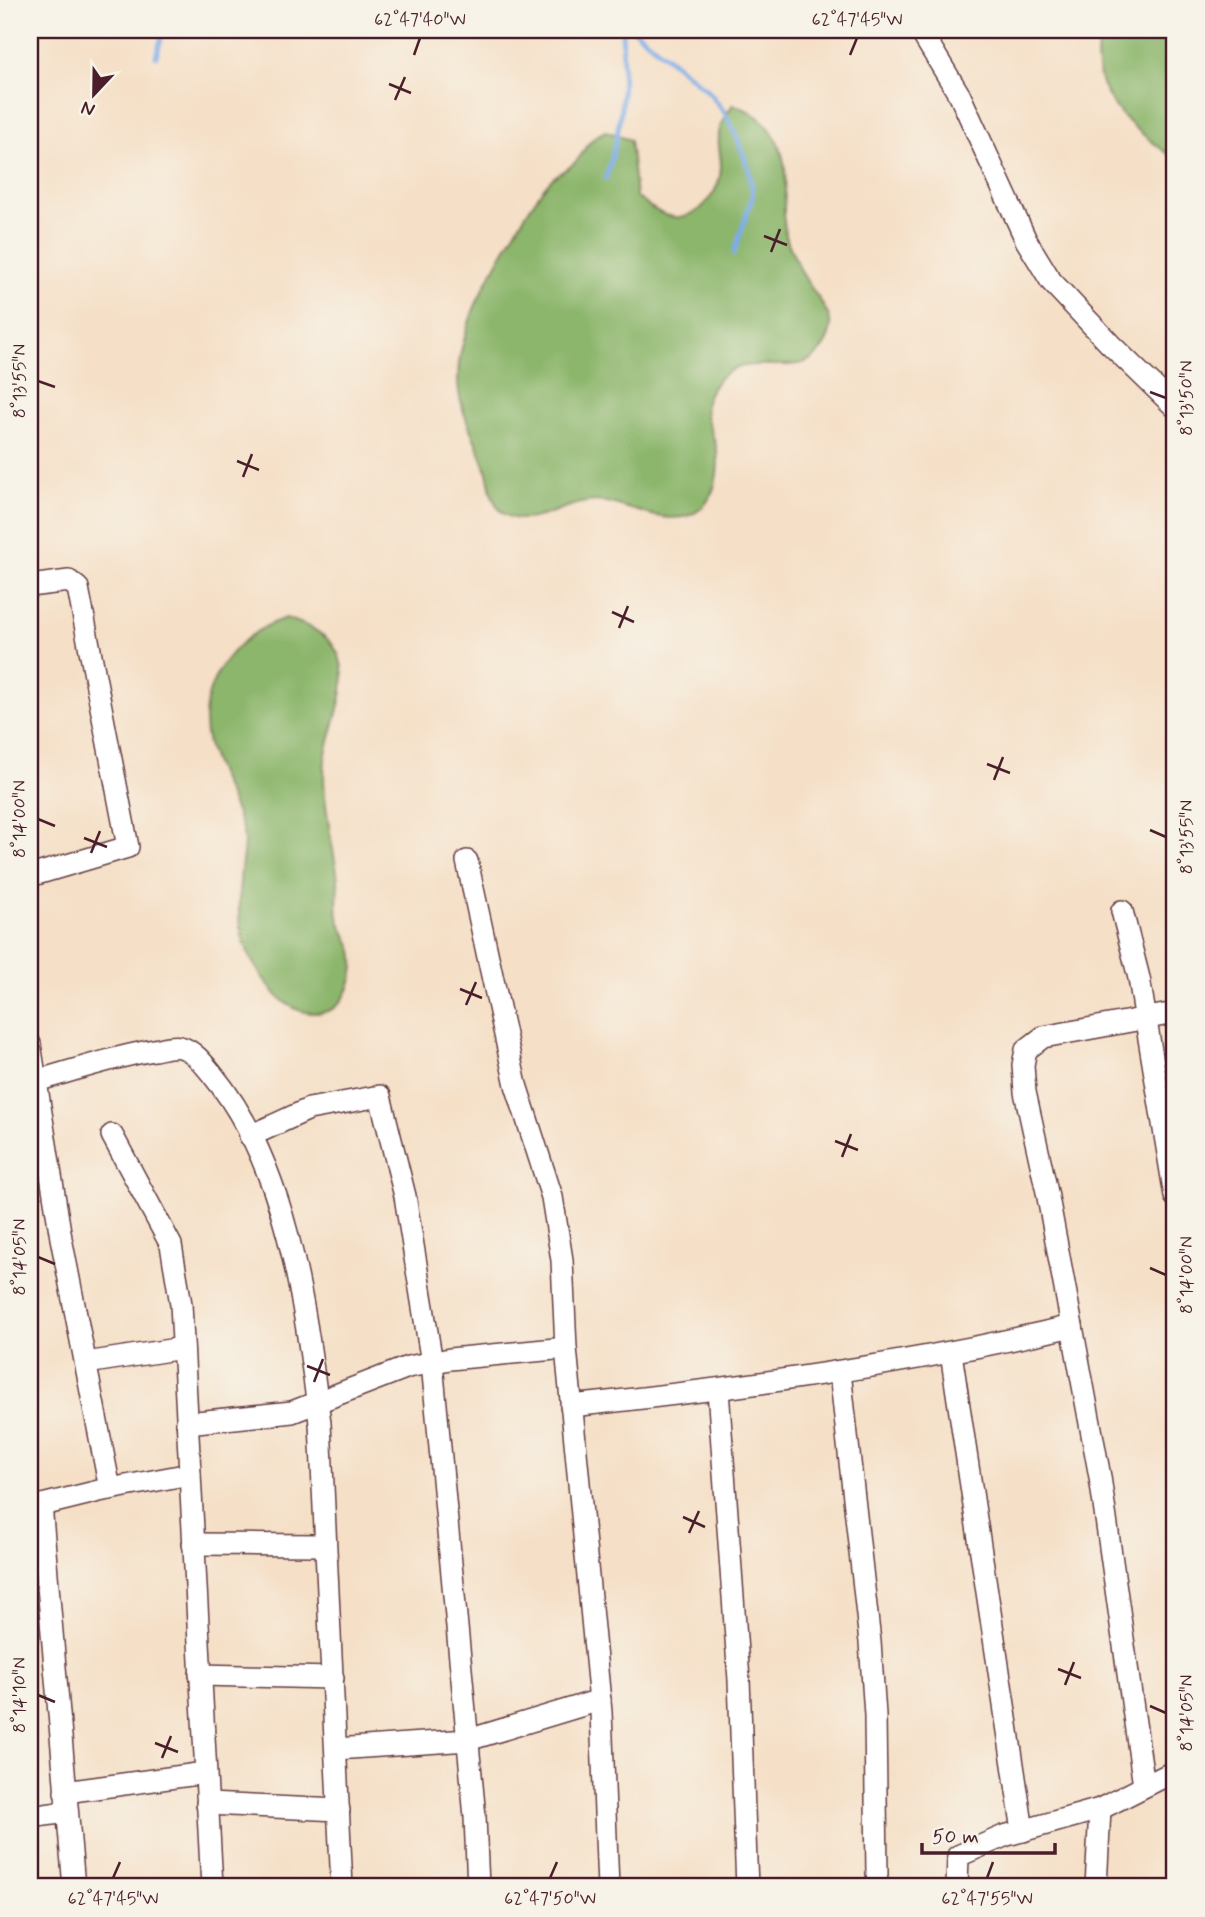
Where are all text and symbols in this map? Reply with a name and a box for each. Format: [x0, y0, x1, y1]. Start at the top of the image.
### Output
text: 62°47'40"W [374, 8, 466, 32]
text: 62°47'45"W [811, 8, 903, 32]
north arrow [60, 60, 130, 130]
text: N [78, 94, 99, 122]
text: 8°13'55"N [8, 344, 32, 418]
text: 8°13'50"N [1175, 360, 1199, 436]
text: 8°14'00"N [8, 780, 32, 858]
text: 8°13'55"N [1175, 800, 1199, 874]
text: 8°14'05"N [8, 1218, 32, 1296]
text: 8°14'00"N [1175, 1236, 1199, 1314]
text: 8°14'10"N [8, 1657, 32, 1733]
text: 8°14'05"N [1175, 1674, 1199, 1752]
scale bar [922, 1812, 1054, 1856]
text: 50 m [932, 1823, 979, 1851]
text: 62°47'45"W [67, 1887, 159, 1911]
text: 62°47'50"W [504, 1887, 596, 1911]
text: 62°47'55"W [941, 1887, 1033, 1911]

